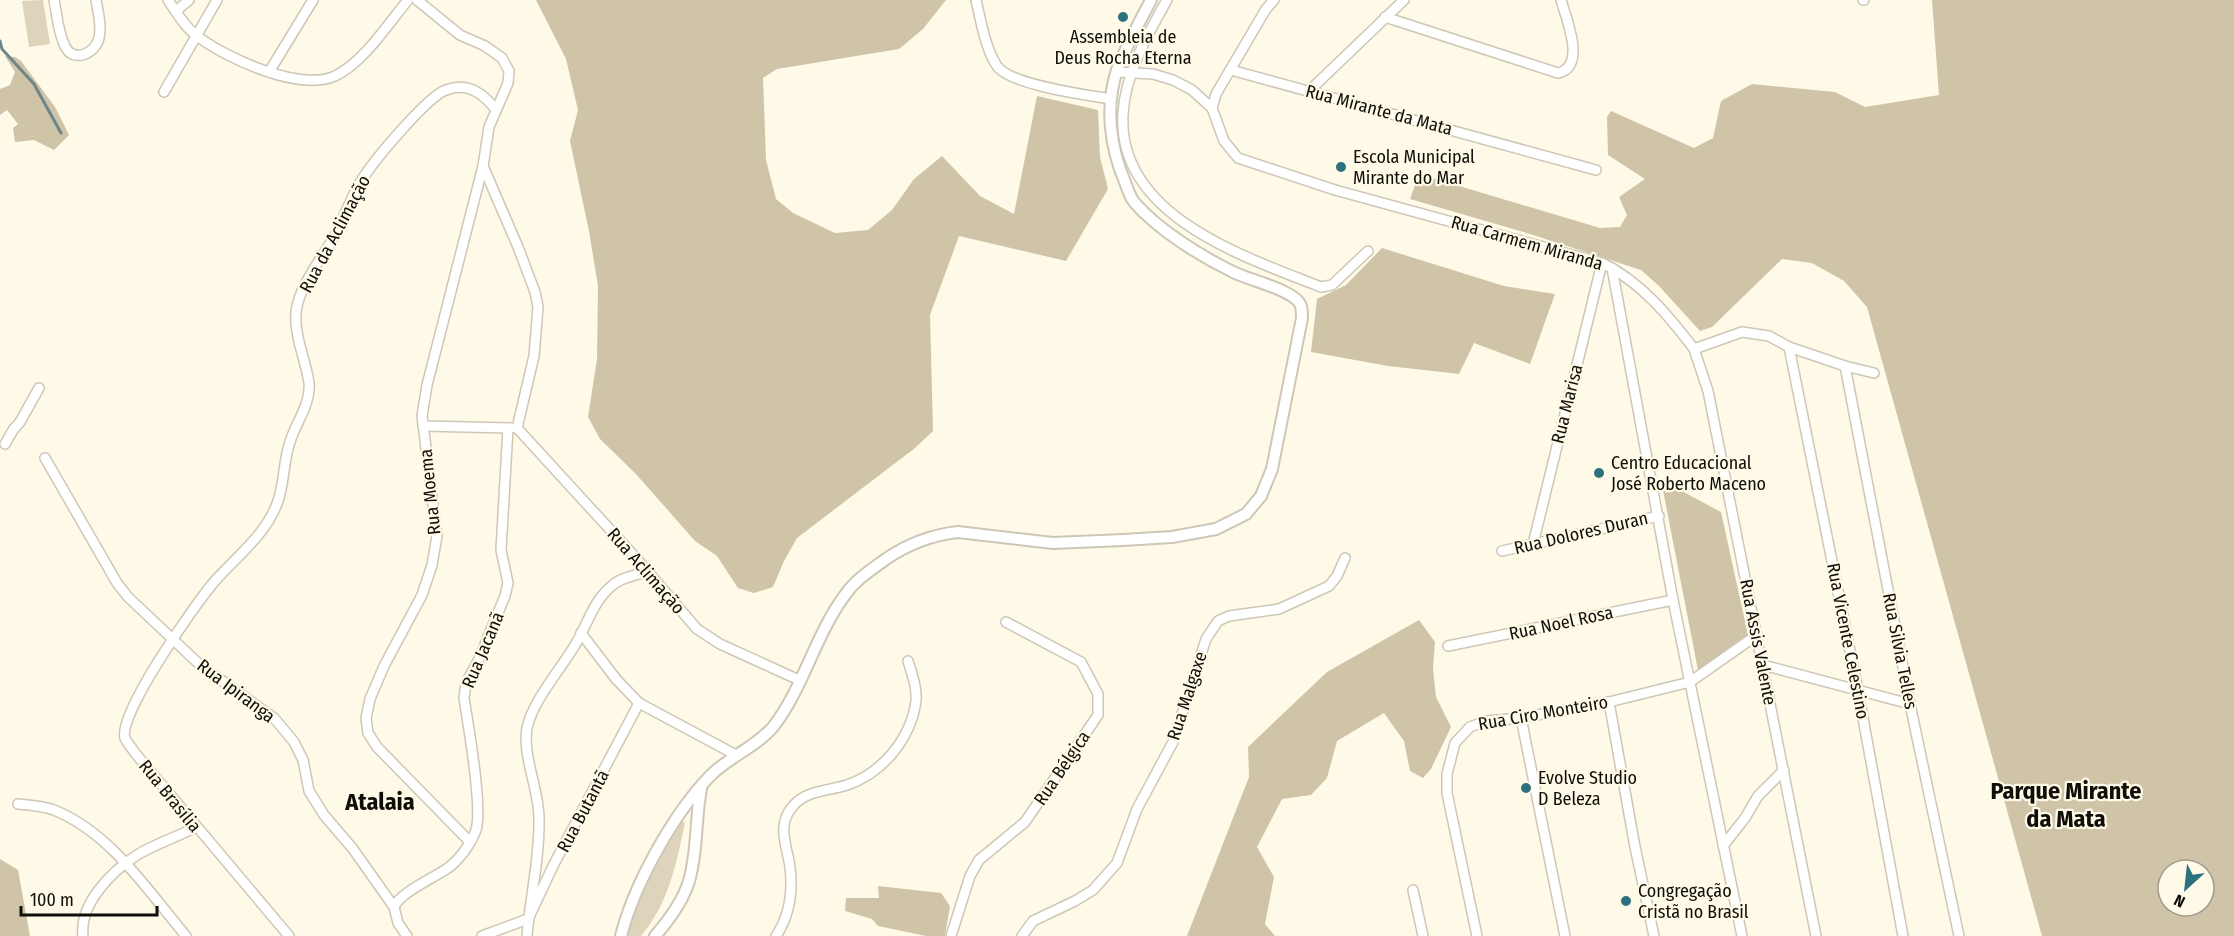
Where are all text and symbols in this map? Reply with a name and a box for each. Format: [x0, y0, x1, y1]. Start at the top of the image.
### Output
marker: Assembleia de Deus Rocha Eterna [1116, 10, 1130, 24]
place label: Assembleia de Deus Rocha Eterna [1054, 26, 1192, 69]
street label: Rua Mirante da Mata [1303, 80, 1455, 140]
place label: Escola Municipal Mirante do Mar [1353, 146, 1475, 189]
marker: Escola Municipal Mirante do Mar [1334, 160, 1348, 174]
street label: Rua da Aclimação [295, 171, 375, 297]
street label: Rua Carmem Miranda [1449, 211, 1606, 275]
street label: Rua Marisa [1547, 362, 1588, 446]
street label: Rua Moema [415, 448, 445, 536]
place label: Centro Educacional José Roberto Maceno [1611, 452, 1766, 495]
marker: Centro Educacional José Roberto Maceno [1592, 466, 1606, 480]
street label: Rua Dolores Duran [1512, 507, 1650, 559]
street label: Rua Aclimação [603, 523, 689, 619]
street label: Rua Vicente Celestino [1822, 561, 1874, 721]
street label: Rua Assis Valente [1735, 577, 1781, 707]
street label: Rua Silvia Telles [1878, 591, 1922, 711]
street label: Rua Noel Rosa [1507, 601, 1615, 645]
street label: Rua Jacanã [457, 608, 509, 691]
street label: Rua Malgaxe [1162, 649, 1212, 743]
street label: Rua Ipiranga [193, 655, 280, 728]
street label: Rua Ciro Monteiro [1476, 691, 1610, 735]
street label: Rua Bélgica [1029, 726, 1095, 809]
street label: Rua Brasília [134, 755, 206, 837]
street label: Rua Butantã [552, 766, 614, 856]
place label: Evolve Studio D Beleza [1538, 767, 1637, 810]
district label: Parque Mirante da Mata [1991, 777, 2141, 833]
marker: Evolve Studio D Beleza [1519, 781, 1533, 795]
district label: Atalaia [344, 788, 415, 816]
north arrow [2156, 858, 2216, 918]
scale bar [21, 879, 158, 917]
place label: Congregação Cristã no Brasil [1638, 880, 1749, 923]
text: 100 m [30, 889, 74, 911]
text: N [2171, 890, 2188, 912]
marker: Congregação Cristã no Brasil [1619, 894, 1633, 908]

